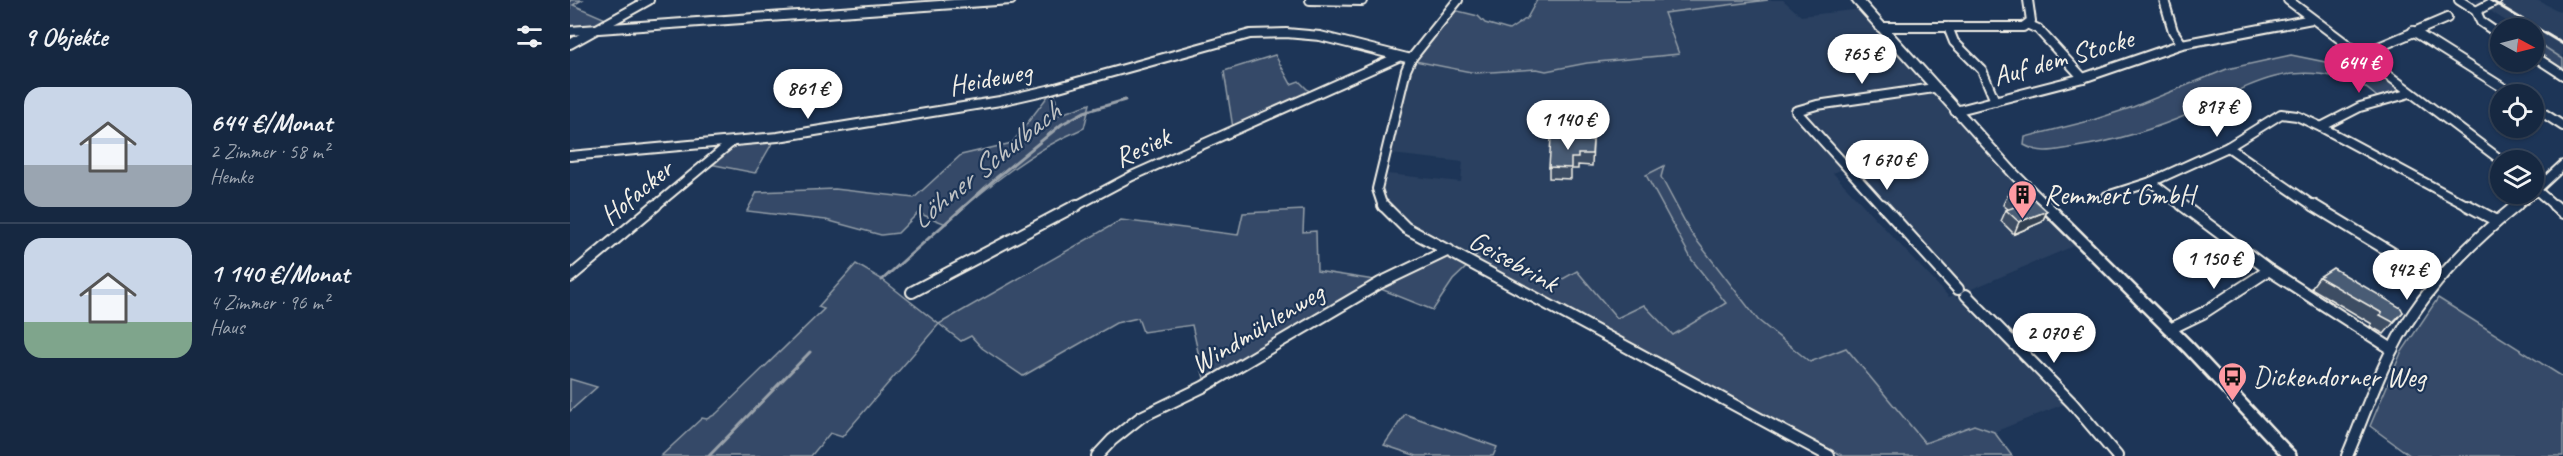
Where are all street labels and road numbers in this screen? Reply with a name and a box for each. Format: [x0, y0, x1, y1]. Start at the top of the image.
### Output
street label: Auf dem Stocke [1989, 20, 2139, 94]
street label: Heideweg [946, 52, 1036, 103]
street label: Resiek [1108, 118, 1177, 175]
street label: Hofacker [592, 150, 682, 232]
street label: Geisebrink [1463, 222, 1566, 301]
street label: Windmühlenweg [1184, 274, 1332, 381]

